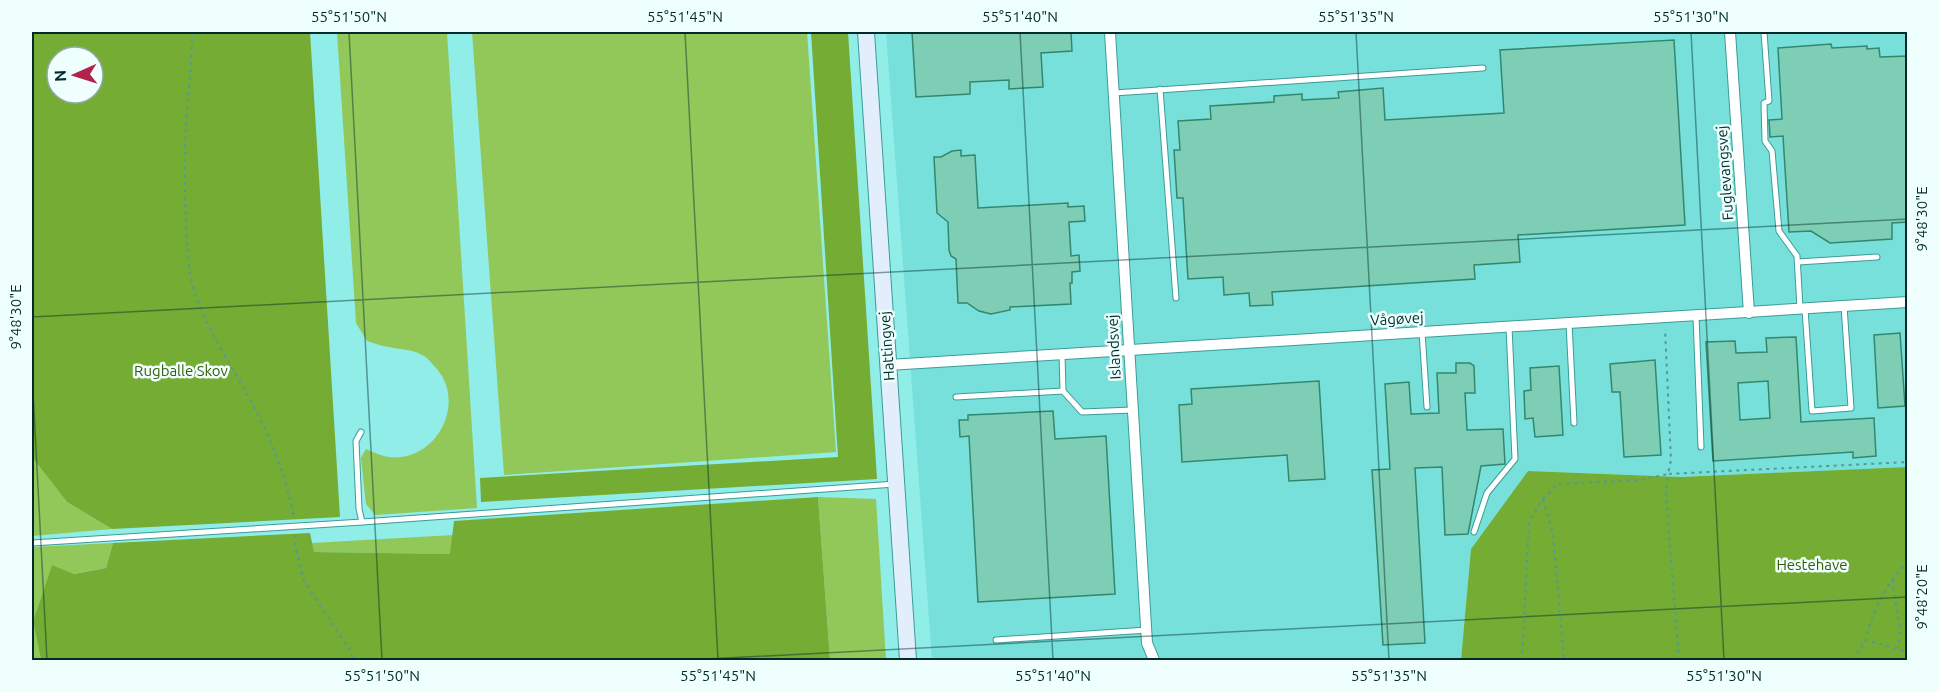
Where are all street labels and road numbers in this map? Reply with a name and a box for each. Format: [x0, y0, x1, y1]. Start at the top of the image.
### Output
street label: Fuglevangsvej [1713, 125, 1736, 221]
street label: Vågøvej [1370, 309, 1424, 328]
street label: Hattingvej [876, 311, 897, 382]
street label: Islandsvej [1103, 314, 1124, 380]

